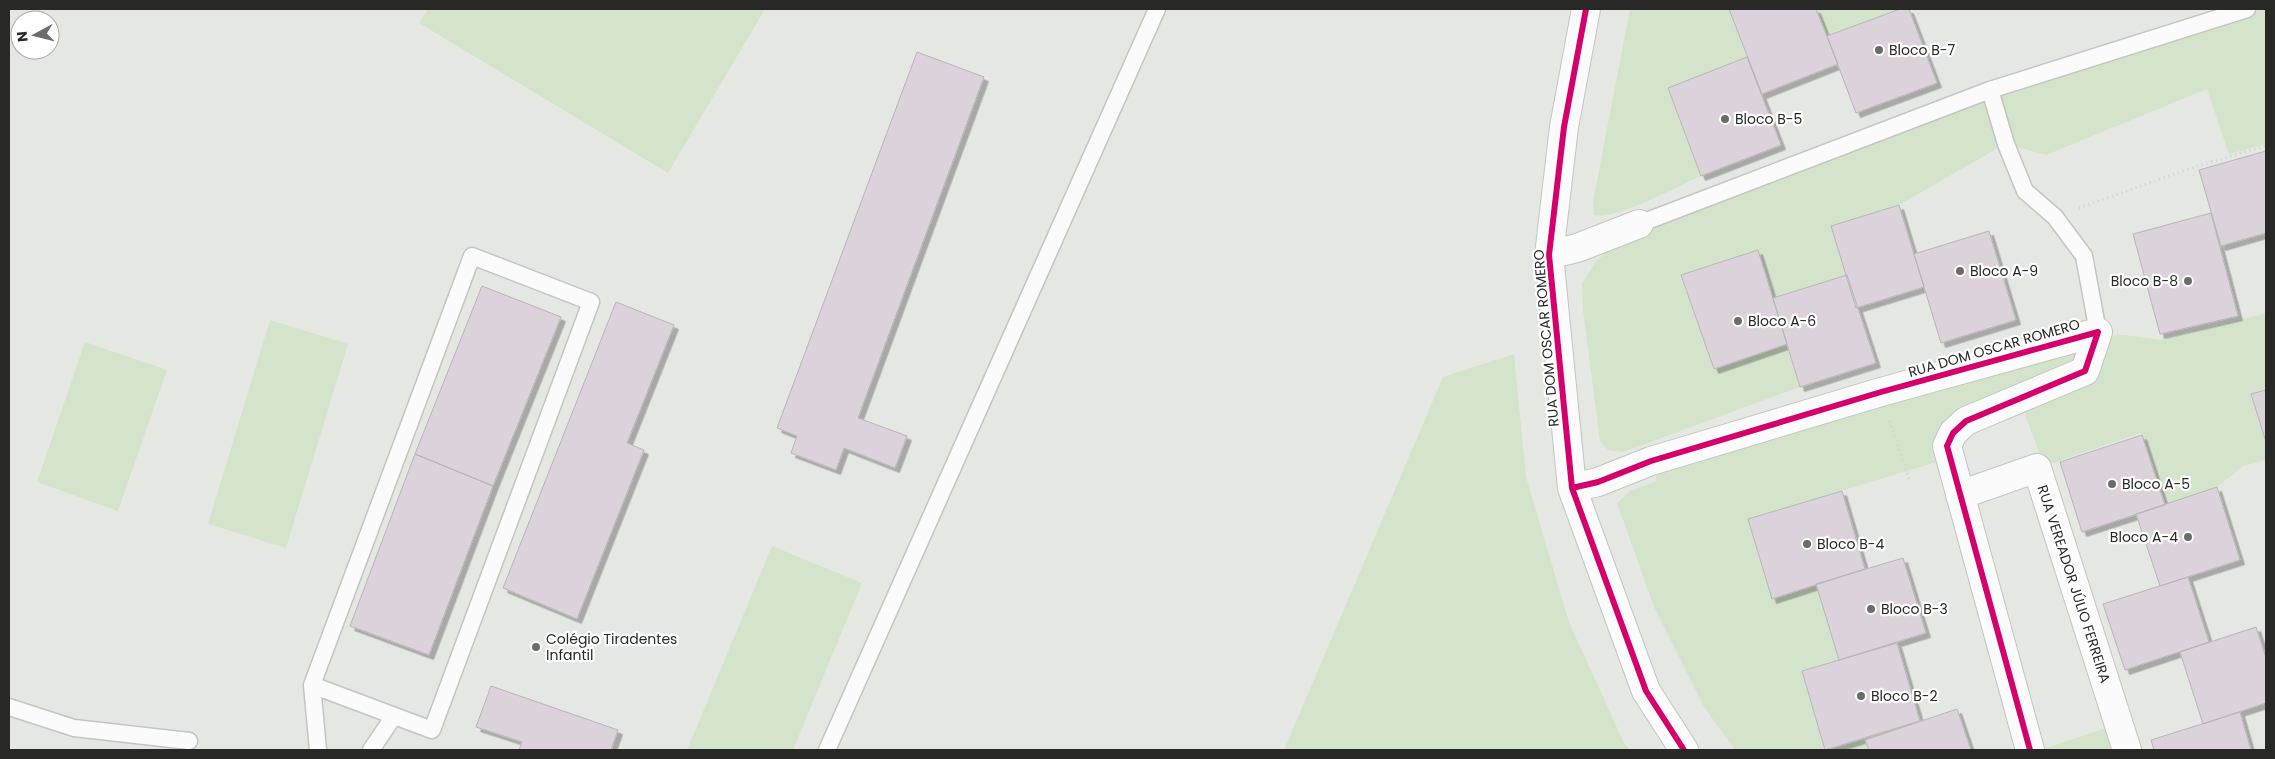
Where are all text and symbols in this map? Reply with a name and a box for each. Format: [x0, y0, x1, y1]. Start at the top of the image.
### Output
north arrow [10, 10, 60, 60]
text: N [12, 30, 33, 43]
place label: Bloco B-7 [1889, 40, 1955, 60]
marker: Bloco B-7 [1873, 44, 1885, 56]
place label: Bloco B-5 [1735, 109, 1802, 129]
marker: Bloco B-5 [1719, 113, 1731, 125]
street label: RUA DOM OSCAR ROMERO [1528, 249, 1564, 427]
place label: Bloco A-9 [1970, 261, 2038, 281]
marker: Bloco A-9 [1954, 265, 1966, 277]
place label: Bloco B-8 [2111, 271, 2178, 291]
marker: Bloco B-8 [2182, 275, 2194, 287]
place label: Bloco A-6 [1748, 311, 1816, 331]
street label: RUA DOM OSCAR ROMERO [1906, 314, 2082, 382]
marker: Bloco A-6 [1732, 315, 1744, 327]
place label: Bloco A-5 [2122, 474, 2190, 494]
marker: Bloco A-5 [2106, 478, 2118, 490]
street label: RUA VEREADOR JÚLIO FERREIRA [2033, 482, 2115, 686]
place label: Bloco A-4 [2110, 527, 2178, 547]
marker: Bloco A-4 [2182, 531, 2194, 543]
place label: Bloco B-4 [1817, 534, 1884, 554]
marker: Bloco B-4 [1801, 538, 1813, 550]
place label: Bloco B-3 [1881, 599, 1948, 619]
marker: Bloco B-3 [1865, 603, 1877, 615]
place label: Colégio Tiradentes Infantil [546, 629, 677, 665]
marker: Colégio Tiradentes Infantil [530, 641, 542, 653]
place label: Bloco B-2 [1871, 686, 1938, 706]
marker: Bloco B-2 [1855, 690, 1867, 702]

